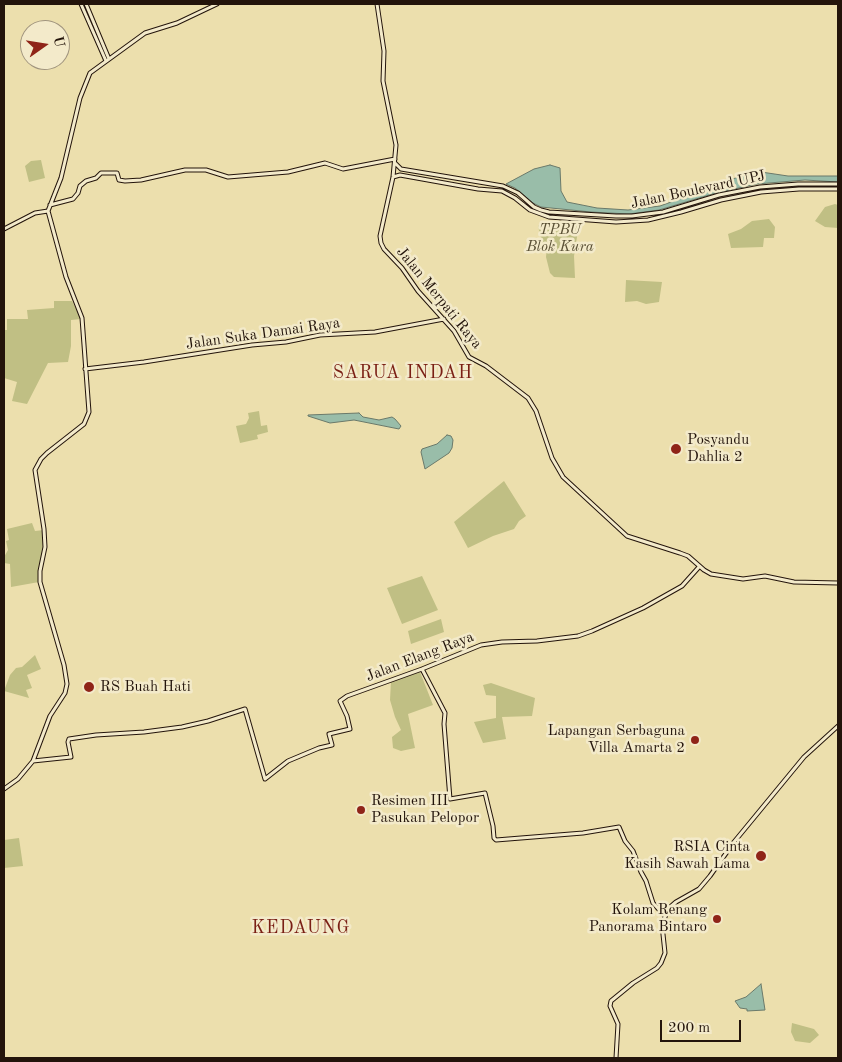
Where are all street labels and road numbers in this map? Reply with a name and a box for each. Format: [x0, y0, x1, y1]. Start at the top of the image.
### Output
street label: Jalan Boulevard UPJ [629, 167, 767, 213]
street label: Jalan Merpati Raya [392, 243, 486, 353]
street label: Jalan Suka Damai Raya [185, 314, 341, 354]
street label: Jalan Elang Raya [363, 628, 477, 686]

